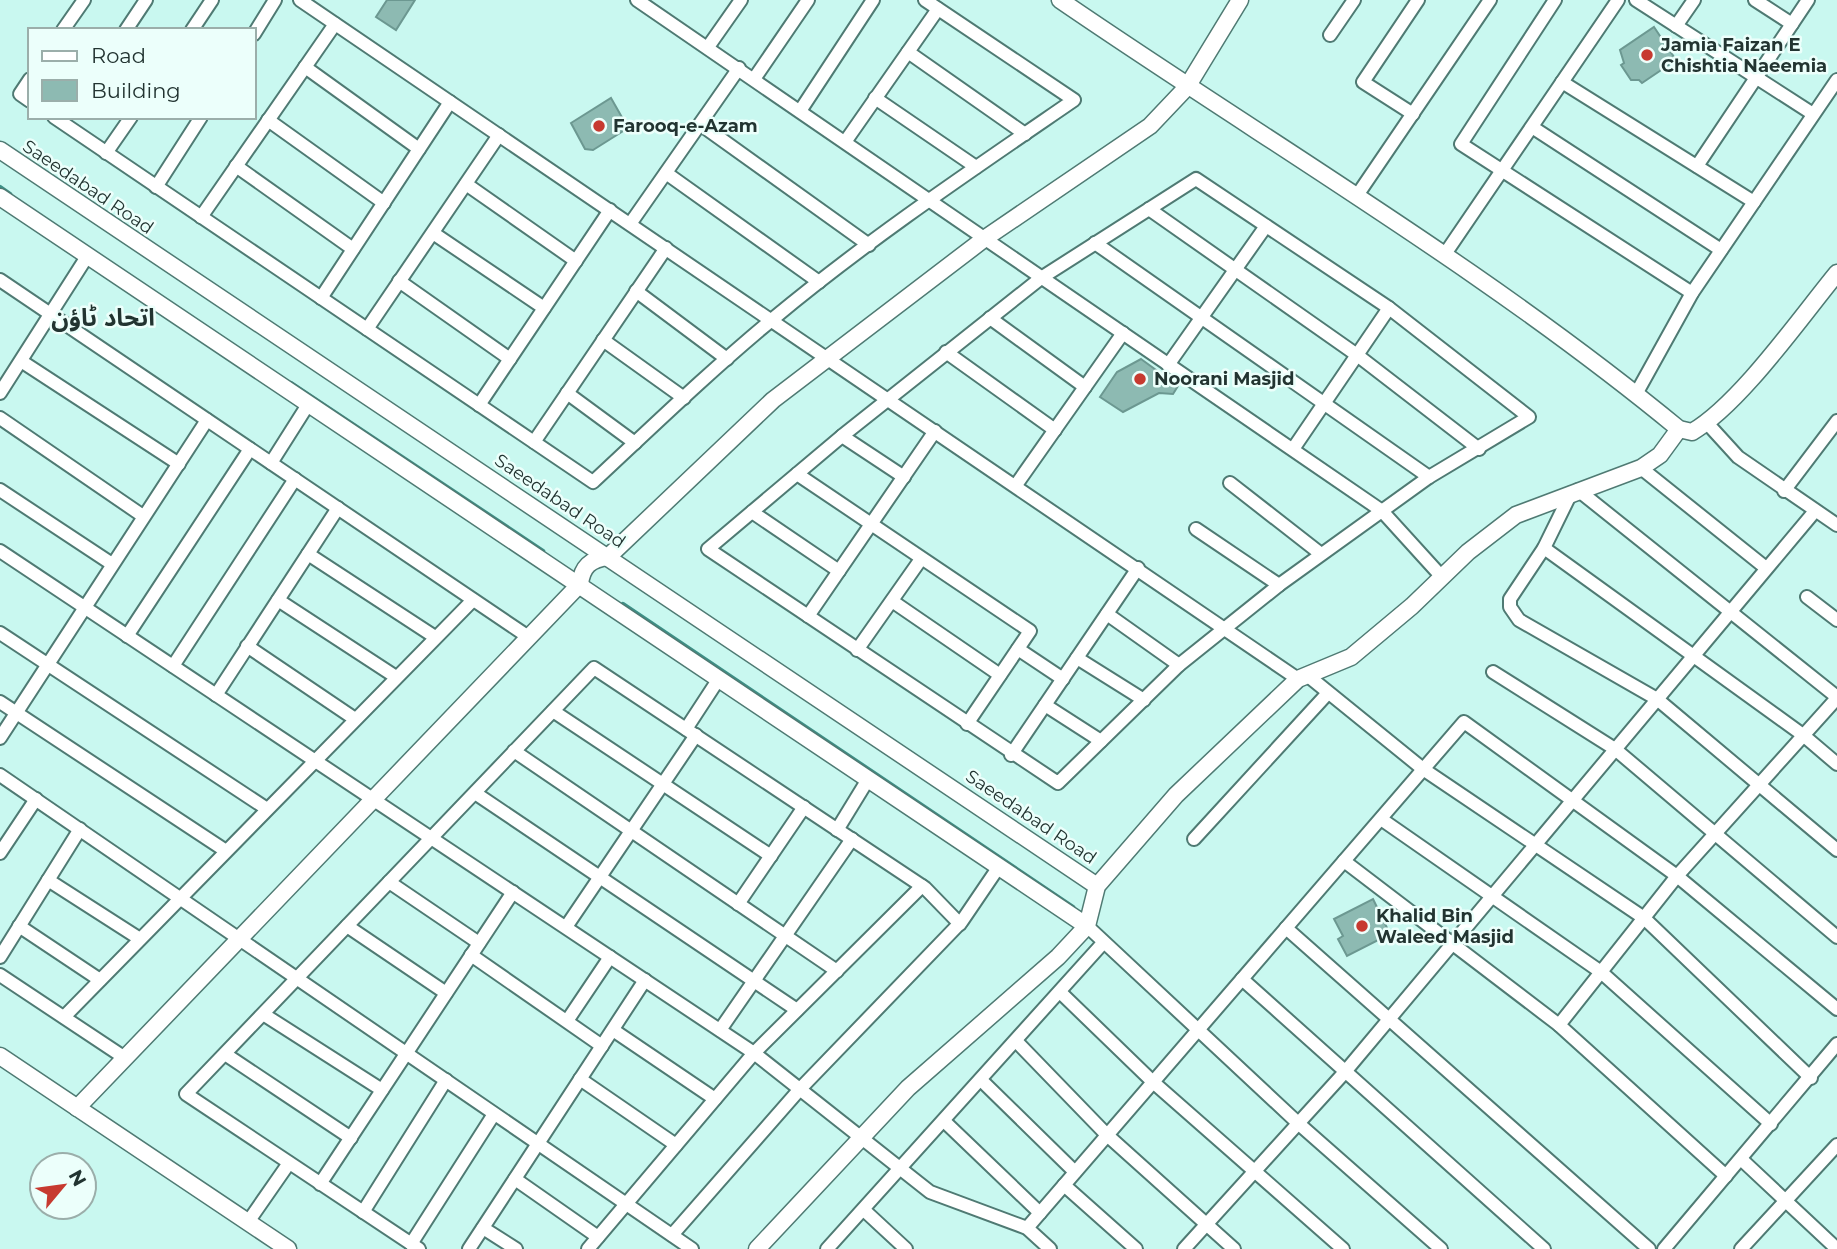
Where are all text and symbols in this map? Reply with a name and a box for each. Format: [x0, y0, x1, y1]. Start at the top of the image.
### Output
legend [28, 28, 256, 119]
place label: Jamia Faizan E Chishtia Naeemia [1660, 34, 1827, 77]
text: Road [91, 43, 146, 68]
marker: Jamia Faizan E Chishtia Naeemia [1639, 47, 1655, 63]
text: Building [91, 78, 181, 103]
place label: Farooq-e-Azam [613, 115, 758, 137]
marker: Farooq-e-Azam [591, 118, 607, 134]
street label: Saeedabad Road [18, 135, 158, 239]
district label: اتحاد ٹاؤن [51, 303, 155, 332]
place label: Noorani Masjid [1154, 368, 1295, 390]
marker: Noorani Masjid [1132, 371, 1148, 387]
street label: Saeedabad Road [490, 449, 630, 553]
street label: Saeedabad Road [961, 765, 1101, 869]
place label: Khalid Bin Waleed Masjid [1376, 905, 1514, 948]
marker: Khalid Bin Waleed Masjid [1354, 918, 1370, 934]
north arrow [28, 1151, 98, 1221]
text: N [64, 1166, 91, 1190]

